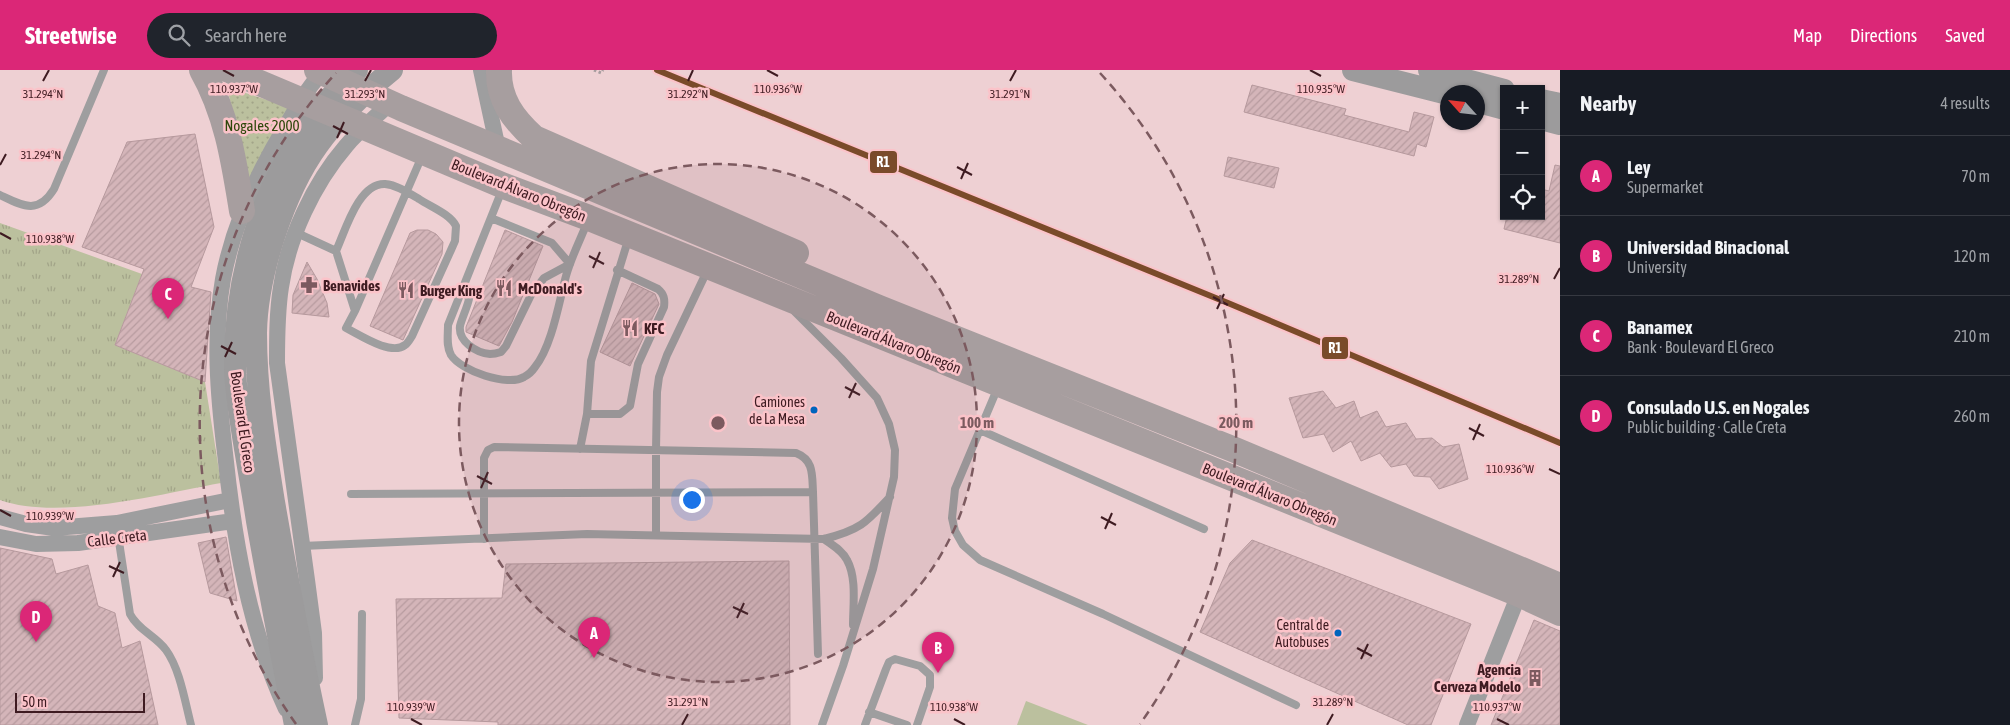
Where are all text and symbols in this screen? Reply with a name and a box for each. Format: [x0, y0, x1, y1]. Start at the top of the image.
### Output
search box [147, 13, 497, 58]
icon: search [165, 21, 193, 49]
text: Streetwise [25, 22, 117, 49]
text: Search here [205, 24, 287, 46]
text: Map [1793, 25, 1822, 46]
text: Directions [1850, 25, 1917, 46]
text: Saved [1945, 25, 1985, 46]
text: 110.937°W [210, 82, 258, 96]
text: 110.936°W [754, 82, 802, 96]
text: 110.935°W [1297, 82, 1345, 96]
north arrow [1440, 85, 1485, 130]
map controls [1500, 85, 1545, 220]
button: + [1500, 85, 1545, 130]
text: 31.294°N [23, 87, 63, 101]
text: 31.293°N [345, 87, 385, 101]
text: 31.292°N [668, 87, 708, 101]
text: 31.291°N [990, 87, 1030, 101]
text: Nearby [1580, 91, 1636, 115]
text: 4 results [1940, 94, 1990, 112]
park label: Nogales 2000 [224, 117, 300, 134]
button: − [1500, 130, 1545, 175]
text: 31.294°N [21, 148, 61, 162]
line badge: R1 [869, 150, 898, 174]
text: R1 [876, 154, 890, 170]
street label: Boulevard Álvaro Obregón [449, 155, 589, 225]
text: Ley [1627, 156, 1651, 178]
text: A [1592, 167, 1600, 185]
text: 70 m [1961, 167, 1990, 185]
button: locate [1500, 175, 1545, 220]
text: Supermarket [1627, 178, 1703, 196]
text: 110.938°W [26, 232, 74, 246]
text: Universidad Binacional [1627, 236, 1789, 258]
text: B [1592, 247, 1600, 265]
text: 120 m [1954, 247, 1990, 265]
text: University [1627, 258, 1687, 276]
text: 31.289°N [1499, 272, 1539, 286]
pharmacy icon: Benavides [299, 275, 319, 295]
place label: Benavides [323, 277, 381, 294]
pin: C [152, 278, 184, 319]
restaurant icon: McDonald's [494, 278, 514, 298]
restaurant icon: Burger King [396, 280, 416, 300]
place label: McDonald's [518, 280, 583, 297]
place label: Burger King [420, 282, 483, 299]
street label: Boulevard Álvaro Obregón [824, 307, 964, 377]
text: Banamex [1627, 316, 1693, 338]
restaurant icon: KFC [620, 318, 640, 338]
place label: KFC [644, 320, 664, 337]
text: C [1592, 327, 1600, 345]
text: 210 m [1954, 327, 1990, 345]
line badge: R1 [1321, 336, 1349, 360]
text: Bank · Boulevard El Greco [1627, 338, 1774, 356]
text: R1 [1328, 340, 1342, 356]
street label: Boulevard El Greco [227, 370, 259, 474]
place label: Camiones de La Mesa [749, 394, 805, 427]
text: Consulado U.S. en Nogales [1627, 396, 1810, 418]
marker: Camiones de La Mesa [809, 405, 819, 415]
text: D [1592, 407, 1600, 425]
text: 260 m [1954, 407, 1990, 425]
centre of rings [709, 414, 727, 432]
text: 100 m [960, 414, 994, 431]
text: 200 m [1219, 414, 1253, 431]
text: Public building · Calle Creta [1627, 418, 1787, 436]
street label: Boulevard Álvaro Obregón [1200, 459, 1340, 529]
text: 110.936°W [1486, 462, 1534, 476]
your location [679, 487, 705, 513]
text: 110.939°W [26, 509, 74, 523]
street label: Calle Creta [86, 526, 148, 550]
pin: D [20, 601, 52, 642]
pin: A [578, 617, 610, 658]
place label: Central de Autobuses [1275, 617, 1329, 650]
marker: Central de Autobuses [1333, 628, 1343, 638]
pin: B [922, 632, 954, 673]
place label: Agencia Cerveza Modelo [1434, 661, 1521, 695]
building icon: Agencia Cerveza Modelo [1525, 668, 1545, 688]
scale bar [15, 690, 145, 713]
text: 50 m [22, 694, 47, 710]
text: 31.291°N [668, 695, 708, 709]
text: 31.289°N [1313, 695, 1353, 709]
text: 110.939°W [387, 700, 435, 714]
text: 110.938°W [930, 700, 978, 714]
text: 110.937°W [1473, 700, 1521, 714]

